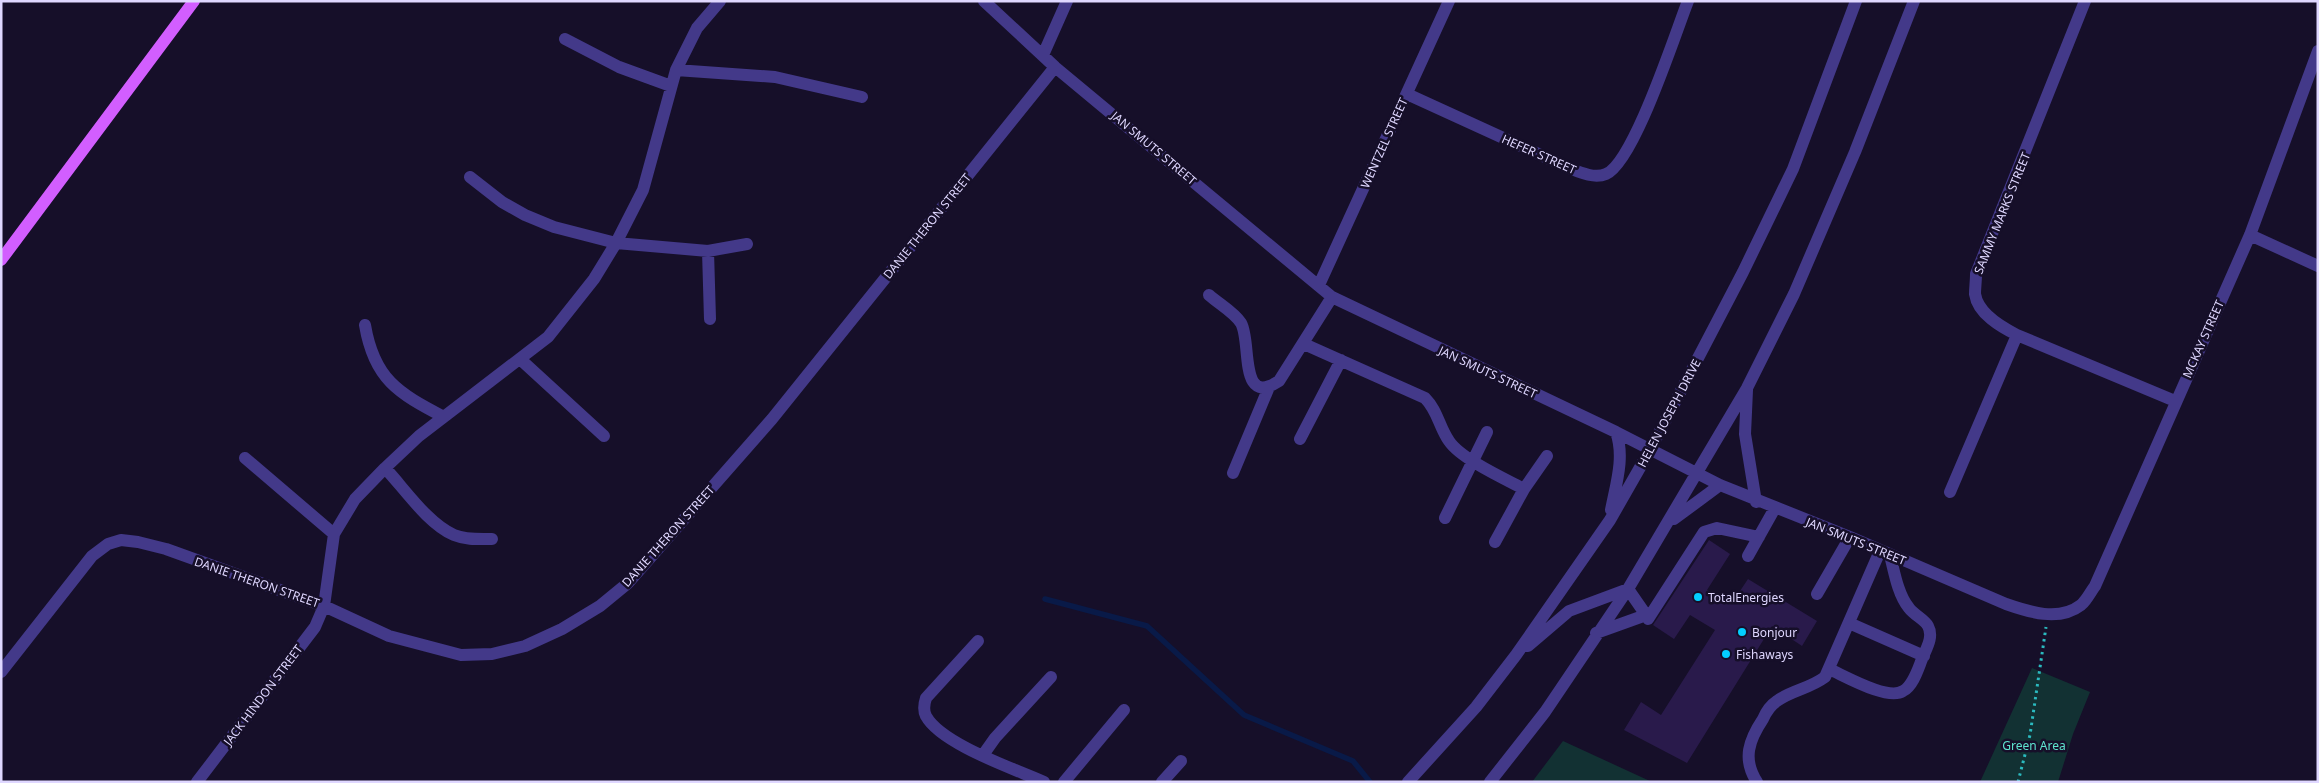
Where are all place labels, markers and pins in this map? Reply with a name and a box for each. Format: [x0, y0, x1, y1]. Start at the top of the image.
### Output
place label: TotalEnergies [1708, 589, 1784, 606]
marker: TotalEnergies [1692, 591, 1704, 603]
place label: Bonjour [1752, 624, 1797, 641]
marker: Bonjour [1736, 626, 1748, 638]
place label: Fishaways [1736, 646, 1794, 663]
marker: Fishaways [1720, 648, 1732, 660]

